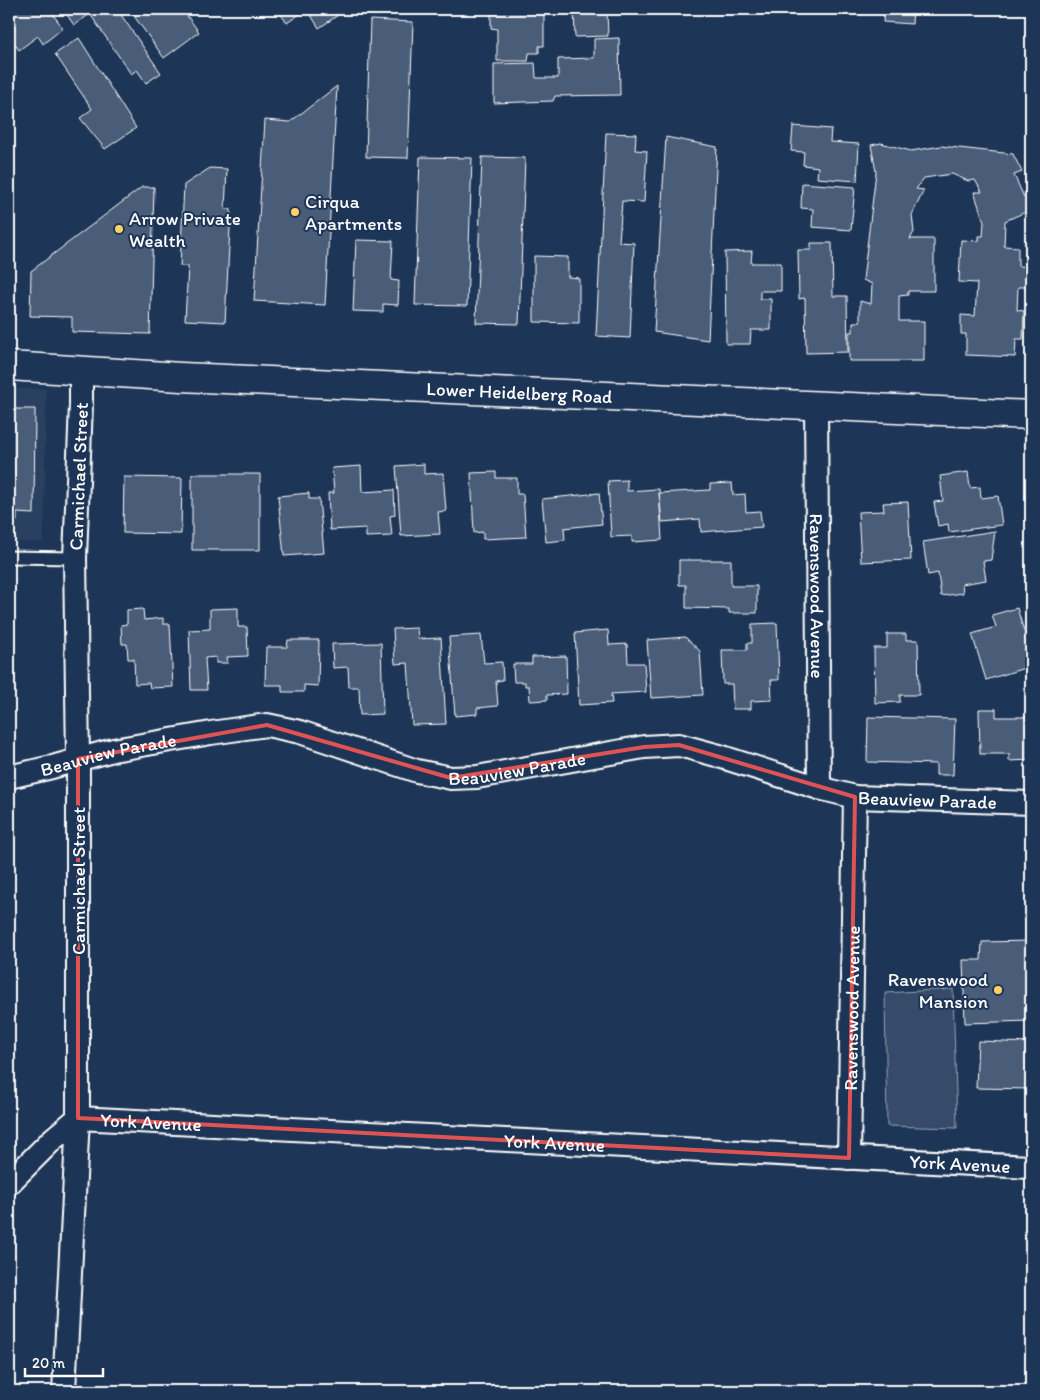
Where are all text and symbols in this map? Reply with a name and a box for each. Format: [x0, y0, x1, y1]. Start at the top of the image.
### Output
place label: Cirqua Apartments [305, 190, 402, 235]
marker: Cirqua Apartments [289, 206, 301, 218]
place label: Arrow Private Wealth [129, 207, 241, 252]
marker: Arrow Private Wealth [113, 223, 125, 235]
street label: Lower Heidelberg Road [426, 377, 613, 408]
street label: Carmichael Street [64, 402, 93, 551]
street label: Ravenswood Avenue [805, 513, 829, 679]
street label: Beauview Parade [38, 728, 178, 781]
street label: Beauview Parade [448, 747, 588, 790]
street label: Beauview Parade [857, 786, 997, 814]
street label: Carmichael Street [67, 807, 90, 955]
street label: Ravenswood Avenue [839, 925, 865, 1091]
place label: Ravenswood Mansion [888, 968, 988, 1013]
marker: Ravenswood Mansion [992, 984, 1004, 996]
street label: York Avenue [100, 1108, 202, 1136]
street label: York Avenue [503, 1129, 606, 1157]
street label: York Avenue [909, 1150, 1011, 1178]
scale bar [25, 1345, 102, 1377]
text: 20 m [32, 1354, 66, 1372]

